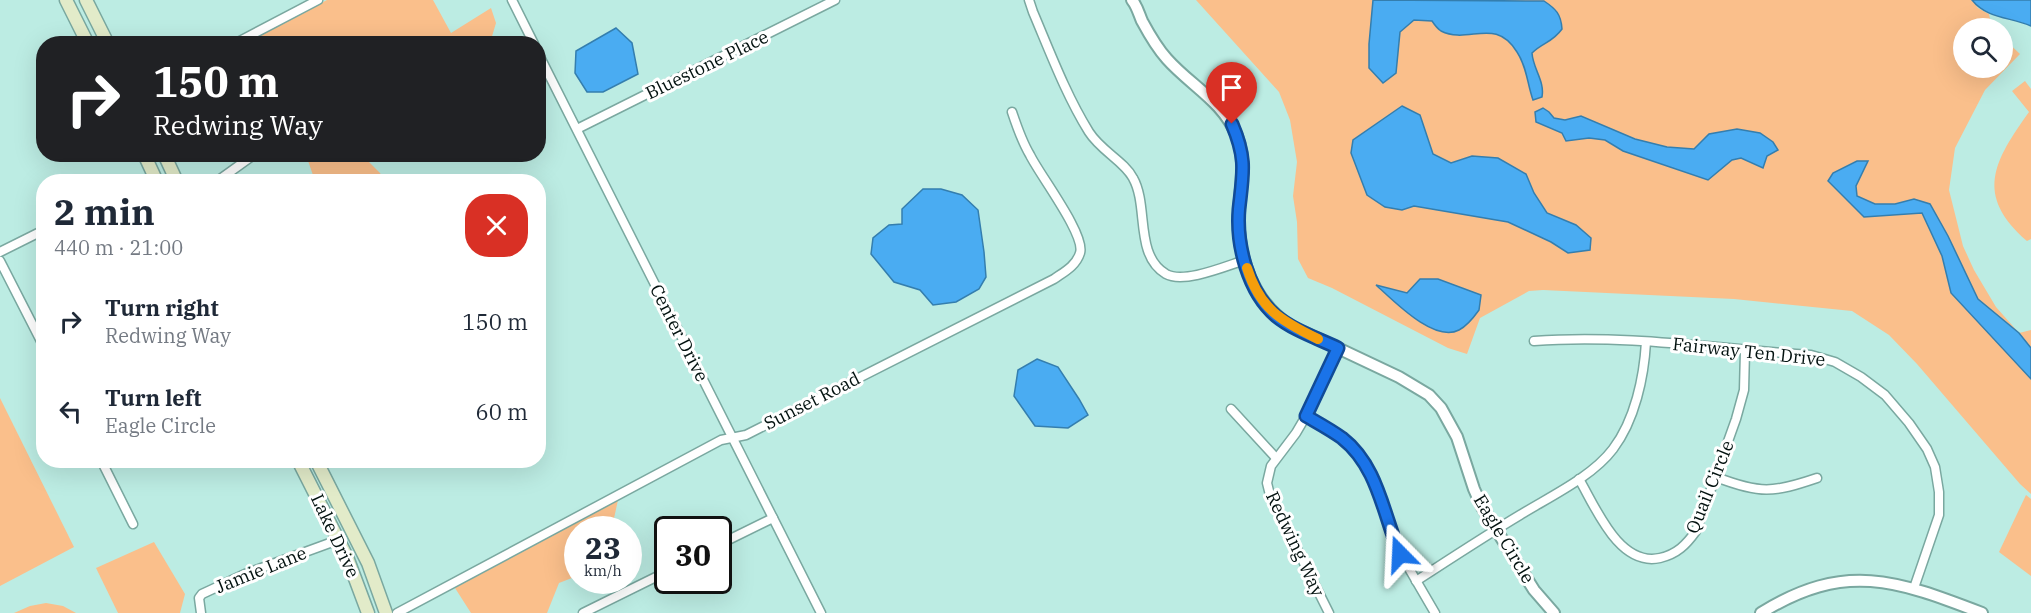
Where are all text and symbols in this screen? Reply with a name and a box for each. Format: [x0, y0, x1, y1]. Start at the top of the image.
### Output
map controls [1953, 18, 2013, 78]
button: search [1953, 18, 2013, 78]
street label: Bluestone Place [642, 25, 772, 104]
text: 150 m [153, 54, 279, 109]
icon: right [54, 60, 132, 138]
pin [1206, 62, 1257, 124]
icon: arrive [1215, 71, 1248, 104]
text: Redwing Way [153, 107, 323, 142]
text: 2 min [54, 188, 155, 235]
button: close [465, 194, 528, 257]
text: 440 m · 21:00 [54, 234, 183, 261]
street label: Center Drive [645, 280, 714, 385]
text: Turn right [105, 293, 219, 322]
icon: right [54, 305, 87, 338]
text: 150 m [462, 307, 528, 336]
text: Redwing Way [105, 322, 231, 349]
street label: Fairway Ten Drive [1672, 332, 1827, 371]
street label: Sunset Road [760, 366, 864, 435]
text: Turn left [105, 383, 201, 412]
icon: left [54, 395, 87, 428]
text: 60 m [476, 397, 528, 426]
text: Eagle Circle [105, 412, 216, 439]
street label: Quail Circle [1680, 437, 1739, 537]
street label: Redwing Way [1261, 488, 1330, 600]
street label: Lake Drive [306, 490, 365, 581]
street label: Eagle Circle [1469, 490, 1540, 588]
speed limit sign: 30 [654, 516, 732, 594]
position arrow [1368, 522, 1432, 586]
text: 23 [585, 528, 621, 567]
street label: Jamie Lane [212, 541, 310, 598]
text: km/h [584, 561, 622, 580]

